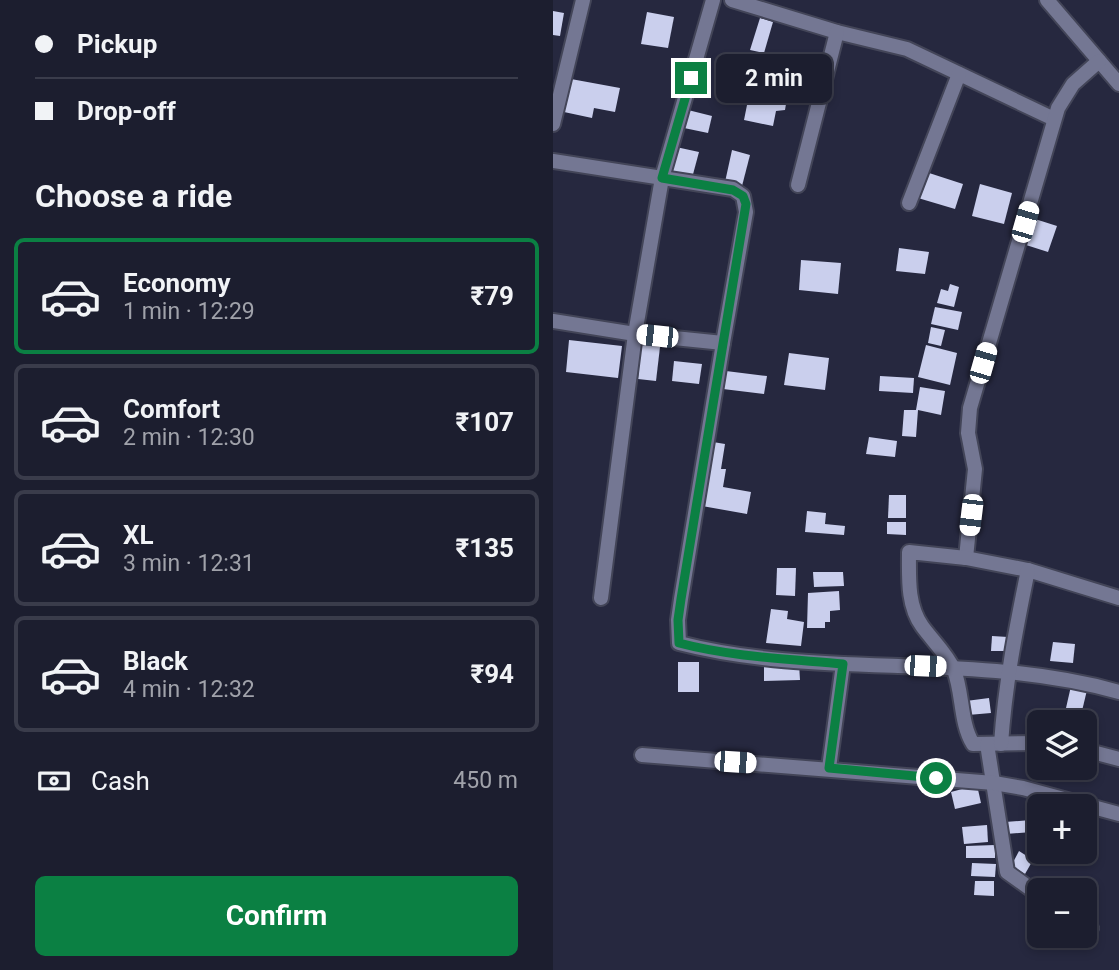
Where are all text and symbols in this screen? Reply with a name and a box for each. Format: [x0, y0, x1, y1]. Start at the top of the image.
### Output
text: Pickup [77, 29, 157, 59]
callout: 2 min [715, 54, 831, 102]
route end [675, 62, 707, 94]
text: 2 min [745, 65, 803, 92]
text: Drop-off [77, 96, 176, 126]
text: Choose a ride [35, 177, 232, 215]
car [1010, 199, 1041, 245]
icon: car [39, 265, 102, 328]
text: Economy [123, 268, 230, 298]
text: ₹79 [470, 281, 514, 311]
text: 1 min · 12:29 [123, 298, 255, 325]
car [636, 323, 679, 349]
car [968, 340, 999, 386]
icon: car [39, 391, 102, 454]
text: Comfort [123, 394, 220, 424]
text: ₹107 [456, 407, 514, 437]
text: 2 min · 12:30 [123, 424, 255, 451]
car [959, 493, 984, 537]
icon: car [39, 517, 102, 580]
text: XL [123, 520, 154, 550]
text: ₹135 [456, 533, 514, 563]
text: 3 min · 12:31 [123, 550, 255, 577]
icon: car [39, 643, 102, 706]
text: Black [123, 646, 188, 676]
car [904, 655, 947, 677]
text: ₹94 [470, 659, 514, 689]
text: 4 min · 12:32 [123, 676, 255, 703]
map controls [1027, 710, 1097, 948]
button: layers [1027, 710, 1097, 780]
car [714, 750, 757, 774]
icon: cash [35, 762, 73, 800]
route start [920, 762, 952, 794]
text: Cash [91, 766, 150, 796]
text: 450 m [453, 767, 518, 794]
button: + [1027, 794, 1097, 864]
button: Confirm [35, 876, 518, 956]
button: − [1027, 878, 1097, 948]

